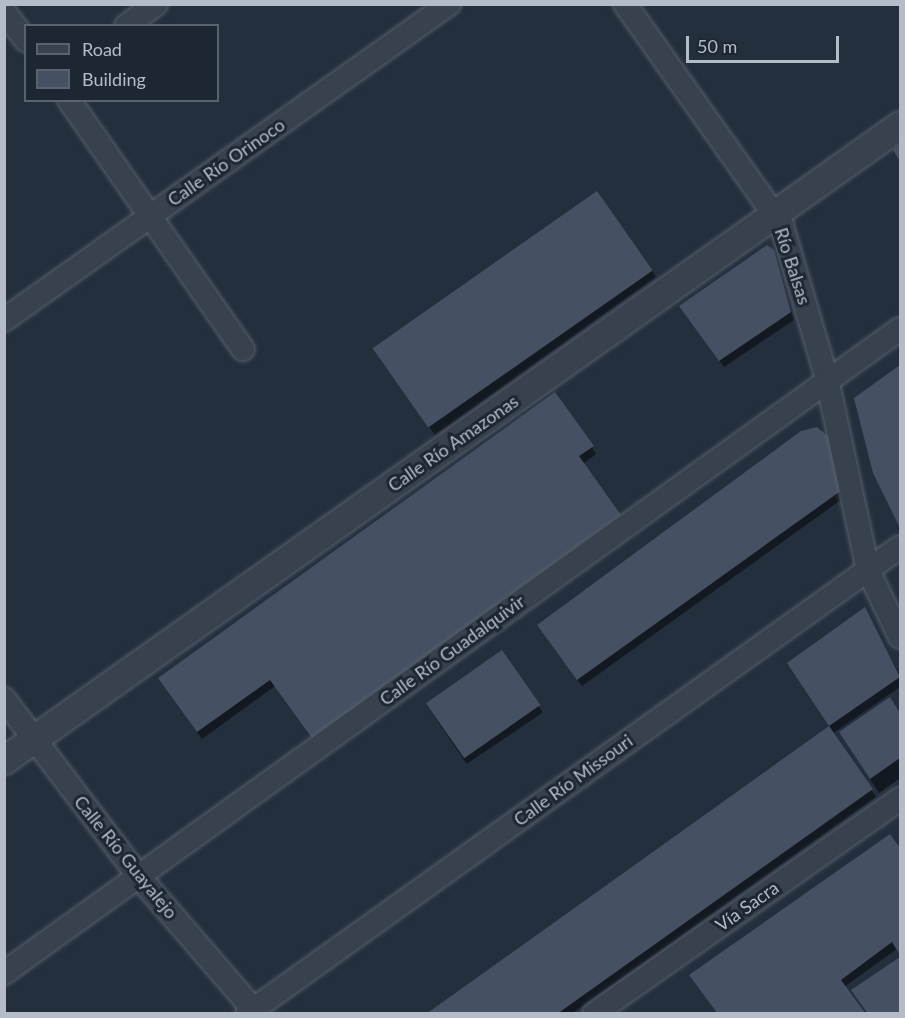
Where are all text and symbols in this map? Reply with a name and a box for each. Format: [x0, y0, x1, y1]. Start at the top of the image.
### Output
legend [24, 24, 219, 102]
scale bar [689, 24, 842, 62]
text: 50 m [697, 35, 737, 57]
text: Road [82, 38, 122, 60]
text: Building [82, 68, 146, 90]
street label: Calle Río Orinoco [163, 114, 289, 210]
street label: Río Balsas [770, 225, 816, 307]
street label: Calle Río Amazonas [383, 390, 523, 496]
street label: Calle Río Guadalquivir [375, 590, 529, 710]
street label: Calle Río Missouri [509, 730, 637, 830]
street label: Calle Río Guayalejo [70, 791, 182, 923]
street label: Vía Sacra [711, 876, 783, 936]

